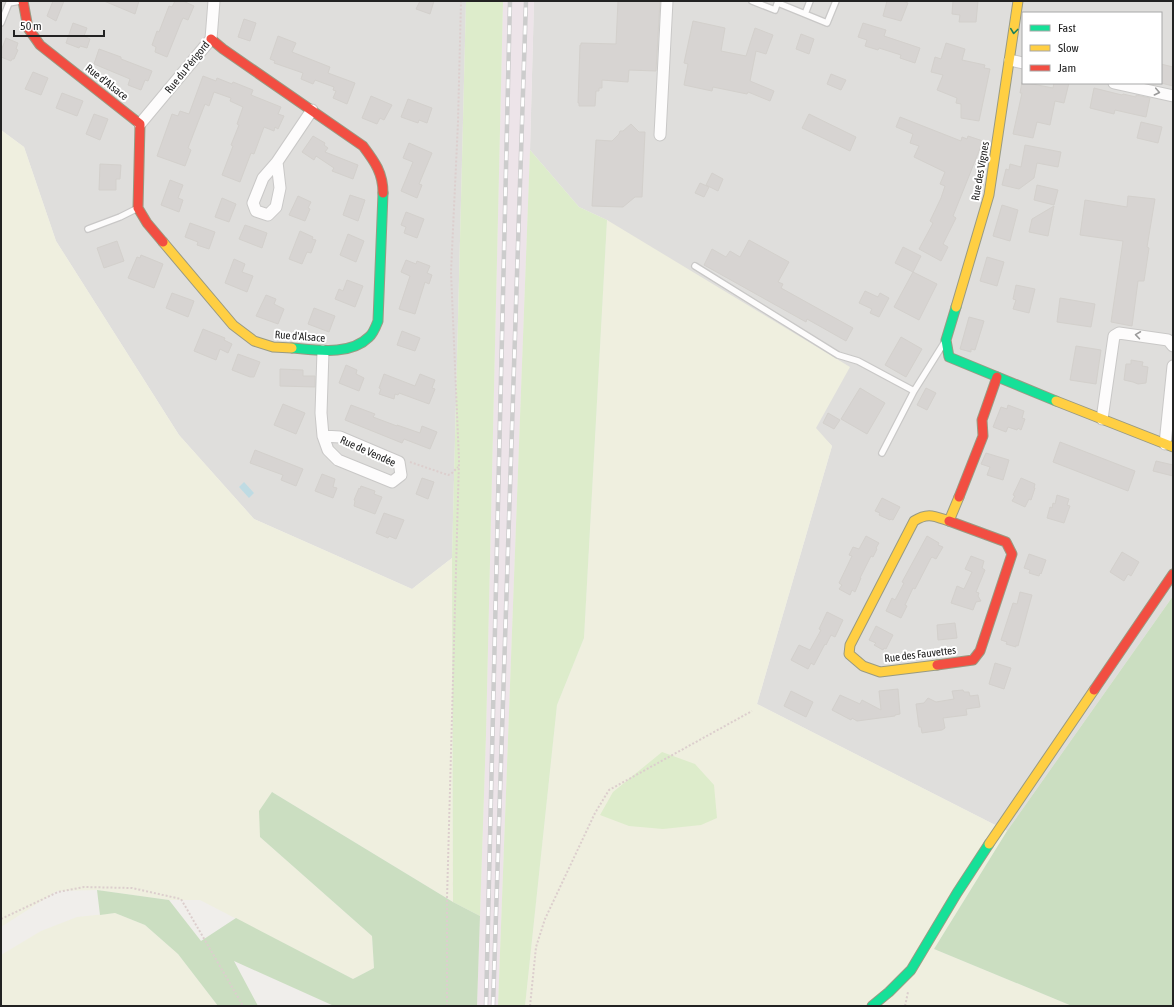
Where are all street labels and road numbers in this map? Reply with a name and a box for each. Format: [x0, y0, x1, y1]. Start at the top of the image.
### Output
street label: Rue du Périgord [162, 39, 212, 95]
street label: Rue d'Alsace [83, 62, 131, 102]
street label: Rue des Vignes [969, 140, 991, 201]
street label: Rue d'Alsace [274, 328, 326, 344]
street label: Rue de Vendée [338, 433, 398, 469]
street label: Rue des Fauvettes [883, 644, 957, 664]

